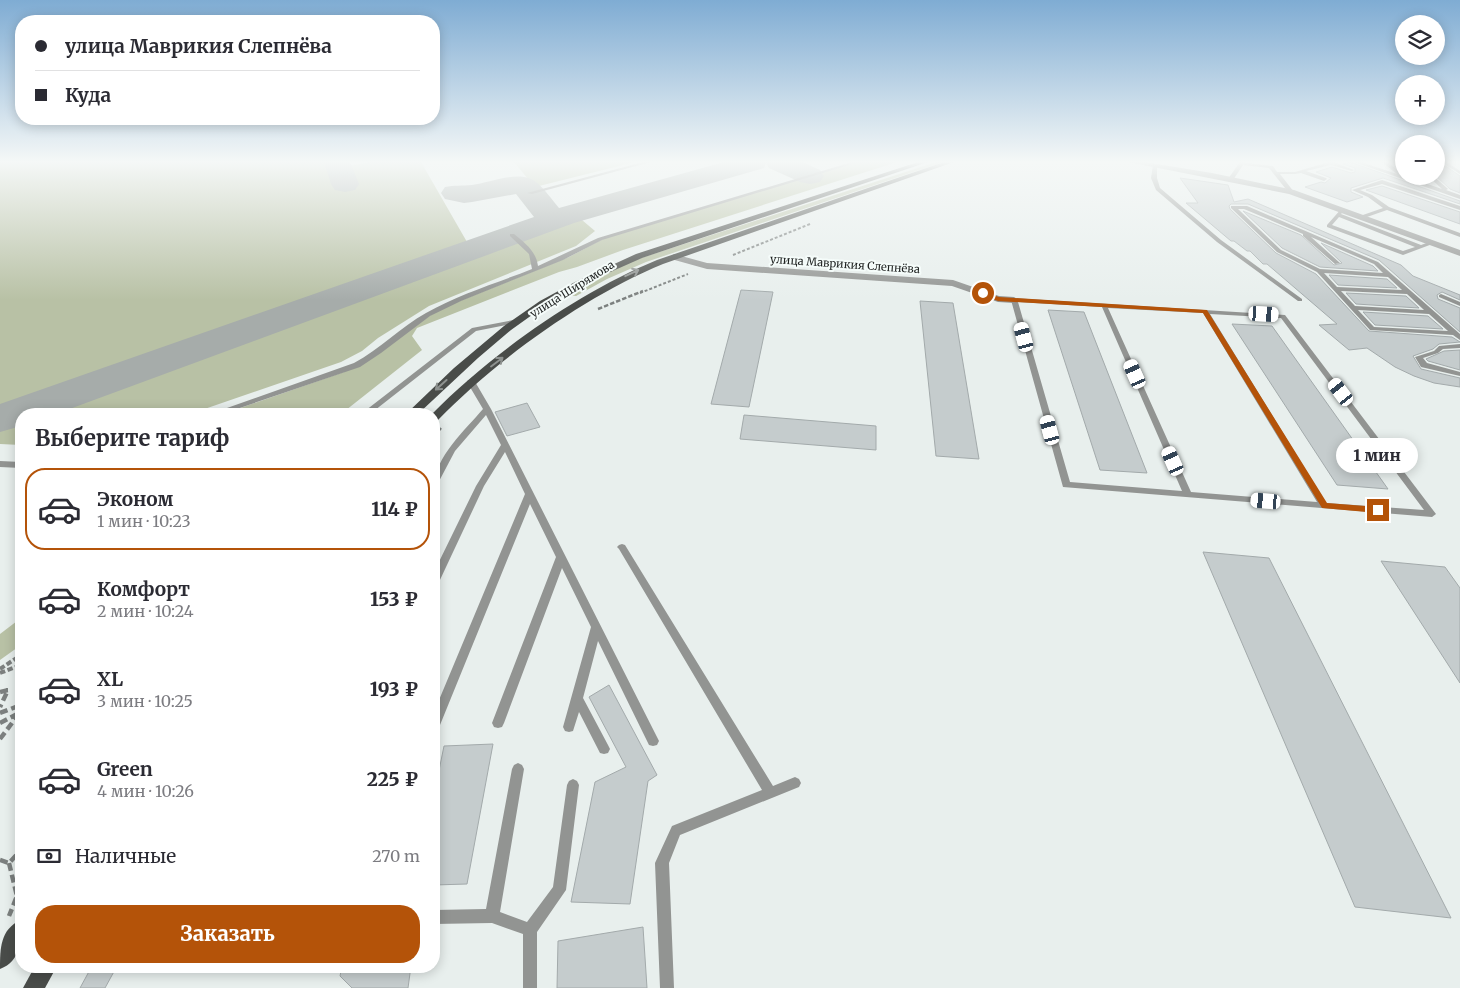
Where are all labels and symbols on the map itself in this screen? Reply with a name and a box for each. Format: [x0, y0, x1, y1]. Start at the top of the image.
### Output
street label: улица Маврикия Слепнёва [770, 252, 920, 276]
street label: улица Ширямова [527, 257, 617, 321]
one-way arrow [624, 268, 639, 278]
route start [972, 282, 994, 304]
car [1248, 306, 1279, 322]
car [1012, 321, 1035, 353]
one-way arrow [490, 357, 503, 368]
car [1122, 357, 1147, 391]
car [1325, 376, 1356, 408]
one-way arrow [435, 379, 448, 391]
car [1038, 414, 1061, 446]
callout: 1 мин [1337, 438, 1419, 472]
car [1160, 444, 1185, 478]
car [1250, 492, 1281, 510]
route end [1367, 499, 1389, 521]

